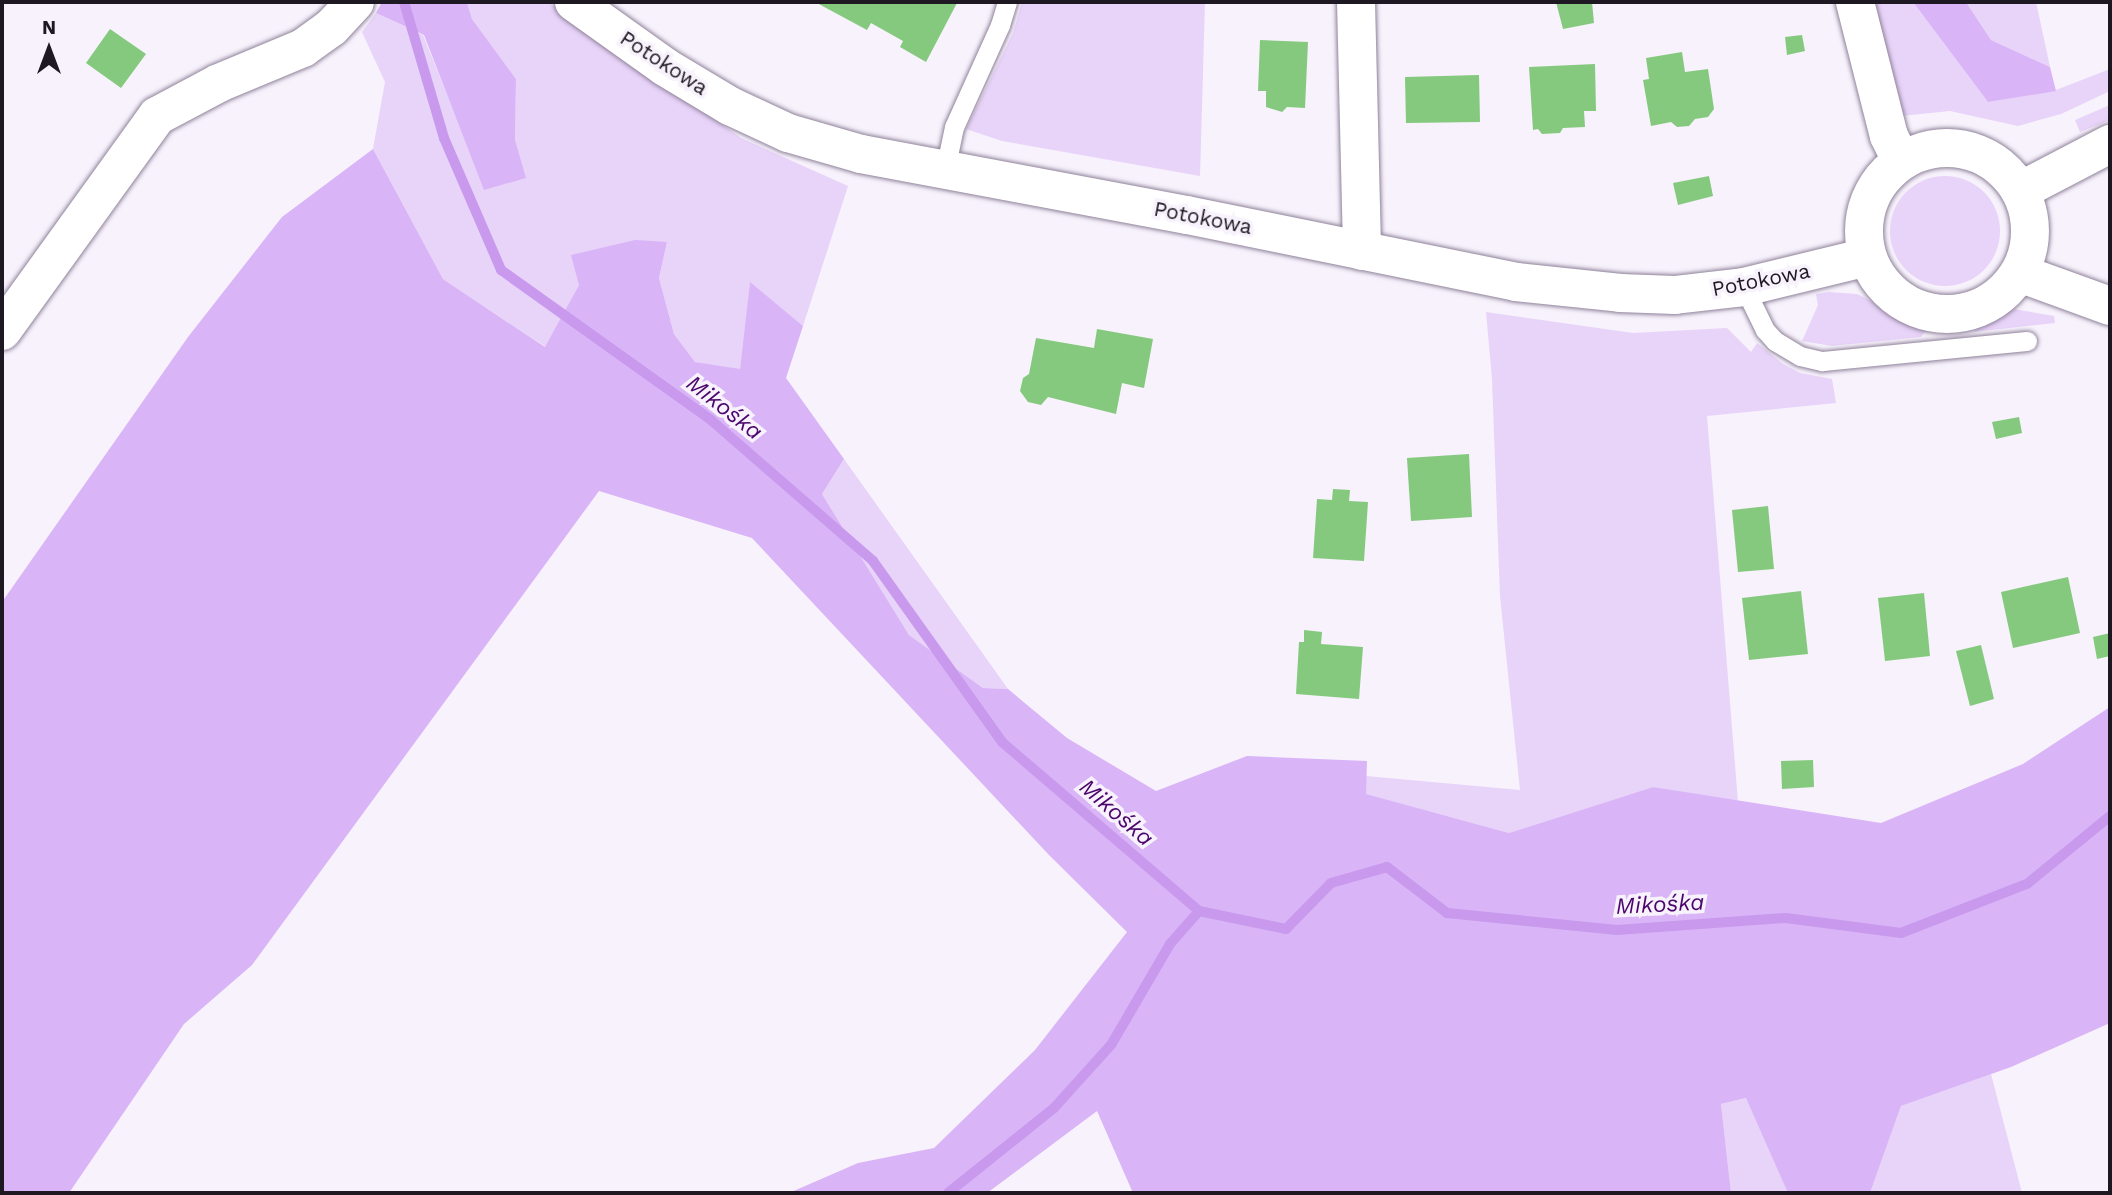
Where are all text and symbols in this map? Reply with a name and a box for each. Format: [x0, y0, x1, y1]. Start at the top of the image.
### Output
north arrow [14, 14, 84, 84]
text: N [42, 16, 56, 39]
street label: Potokowa [615, 25, 713, 101]
street label: Potokowa [1152, 196, 1254, 240]
street label: Potokowa [1710, 258, 1812, 302]
water label: Mikośka [681, 370, 767, 446]
water label: Mikośka [1073, 773, 1159, 853]
water label: Mikośka [1615, 889, 1705, 921]

